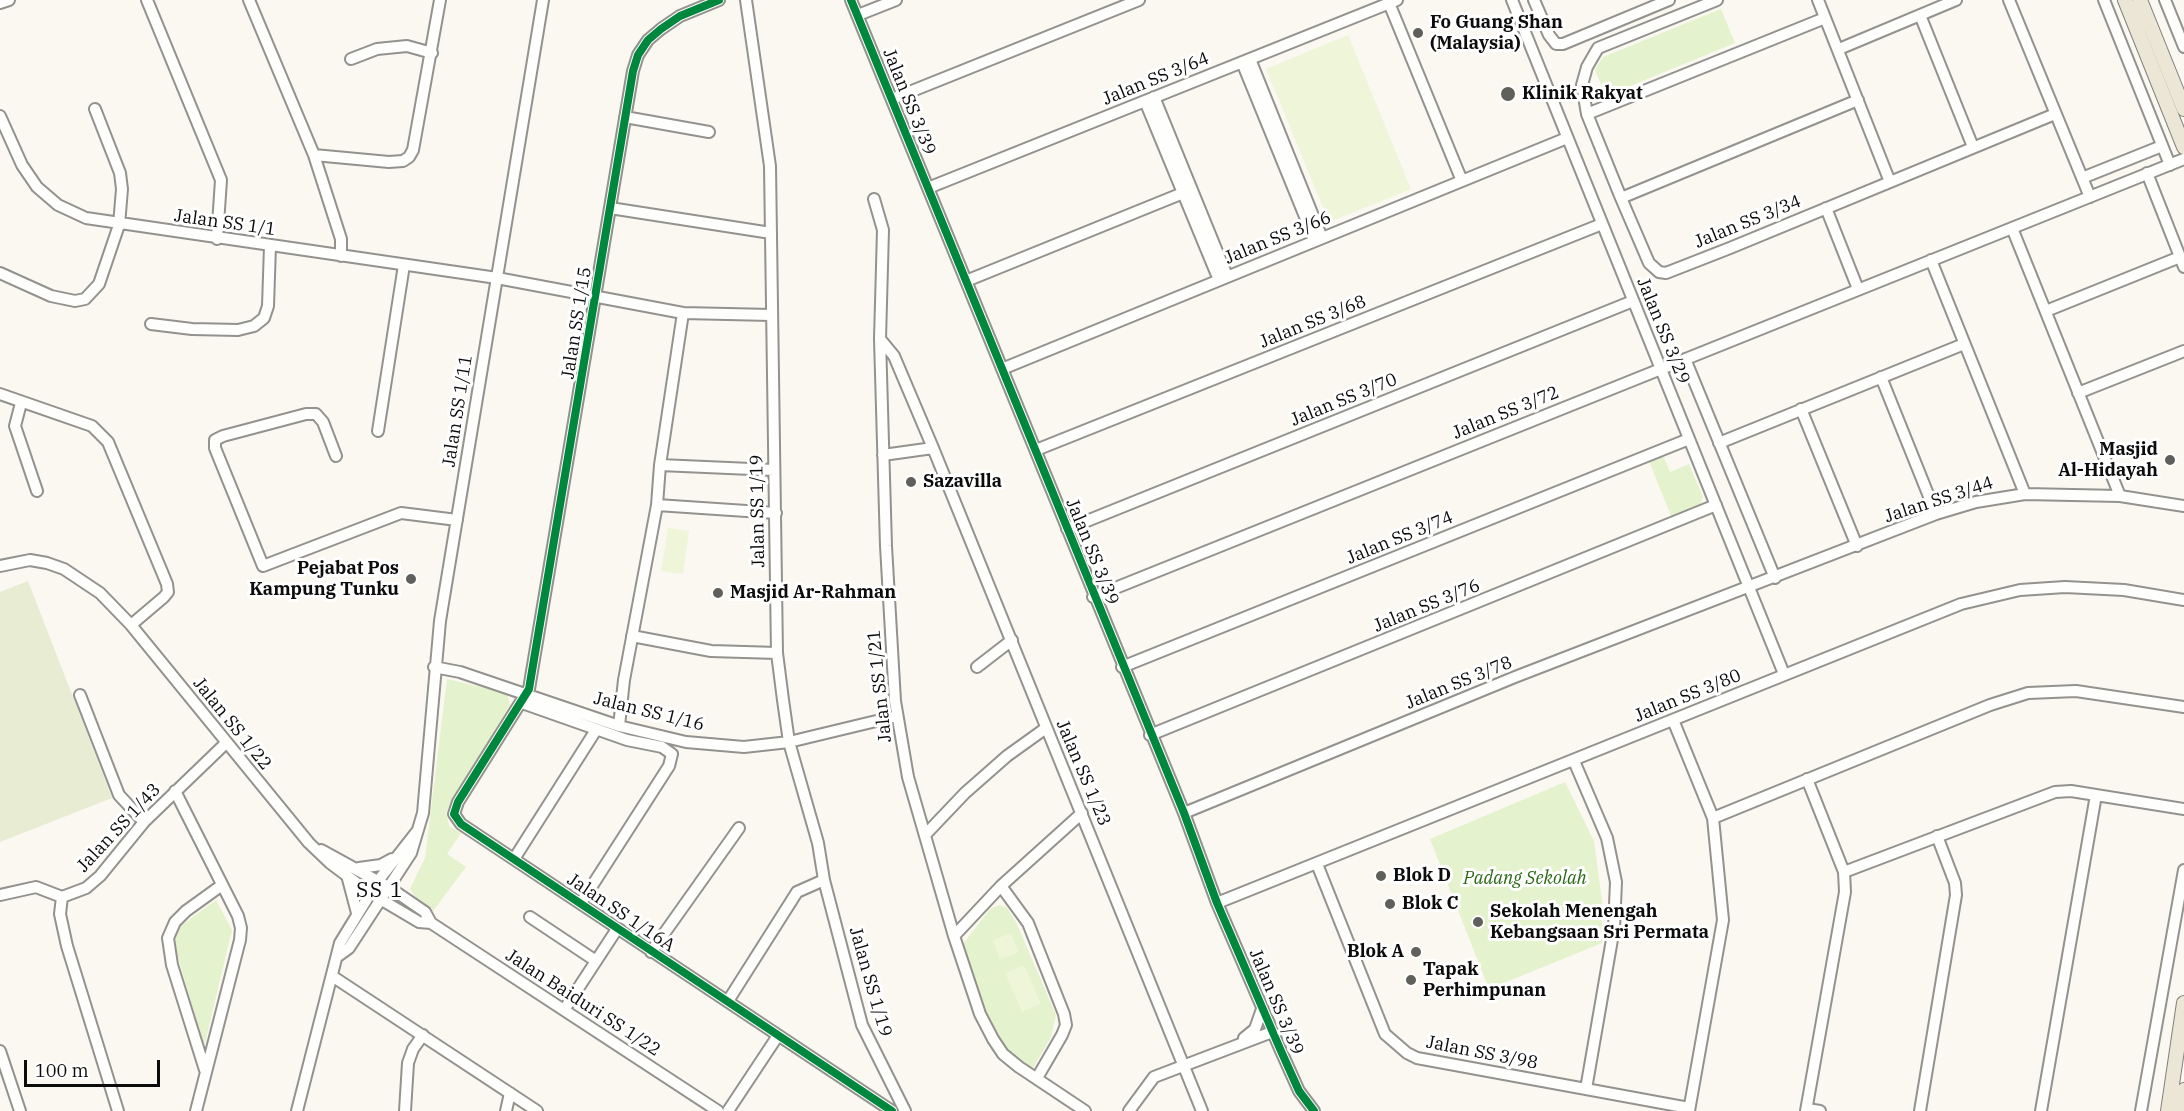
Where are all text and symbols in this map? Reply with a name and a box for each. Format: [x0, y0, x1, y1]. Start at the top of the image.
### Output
place label: Fo Guang Shan (Malaysia) [1430, 12, 1563, 54]
marker: Fo Guang Shan (Malaysia) [1411, 26, 1425, 40]
street label: Jalan SS 3/39 [878, 46, 940, 158]
street label: Jalan SS 3/64 [1100, 48, 1212, 110]
place label: Klinik Rakyat [1522, 83, 1643, 105]
marker: Klinik Rakyat [1499, 85, 1517, 103]
street label: Jalan SS 3/34 [1692, 191, 1804, 253]
street label: Jalan SS 1/1 [173, 205, 277, 241]
street label: Jalan SS 3/66 [1222, 207, 1334, 269]
street label: Jalan SS 1/15 [557, 265, 597, 381]
street label: Jalan SS 3/29 [1632, 275, 1694, 387]
street label: Jalan SS 3/68 [1257, 291, 1369, 353]
street label: Jalan SS 1/11 [438, 353, 478, 469]
street label: Jalan SS 3/70 [1288, 369, 1400, 431]
street label: Jalan SS 3/72 [1450, 382, 1562, 444]
place label: Masjid Al-Hidayah [2058, 439, 2158, 482]
marker: Masjid Al-Hidayah [2163, 453, 2177, 467]
street label: Jalan SS 1/19 [746, 454, 770, 568]
place label: Sazavilla [923, 471, 1002, 493]
street label: Jalan SS 3/44 [1882, 472, 1996, 528]
marker: Sazavilla [904, 475, 918, 489]
street label: Jalan SS 3/39 [1061, 496, 1123, 608]
street label: Jalan SS 3/74 [1344, 507, 1456, 569]
place label: Pejabat Pos Kampung Tunku [249, 558, 399, 600]
marker: Pejabat Pos Kampung Tunku [404, 572, 418, 586]
street label: Jalan SS 3/76 [1371, 575, 1483, 637]
place label: Masjid Ar-Rahman [730, 582, 896, 604]
marker: Masjid Ar-Rahman [711, 586, 725, 600]
street label: Jalan SS 1/21 [863, 629, 897, 743]
street label: Jalan SS 3/78 [1403, 652, 1515, 714]
street label: Jalan SS 3/80 [1632, 665, 1744, 727]
street label: Jalan SS 1/22 [188, 673, 276, 775]
street label: Jalan SS 1/16 [592, 688, 706, 736]
street label: Jalan SS 1/23 [1051, 717, 1115, 829]
street label: Jalan SS 1/43 [73, 779, 165, 877]
place label: Blok D [1393, 865, 1451, 887]
park label: Padang Sekolah [1463, 868, 1587, 890]
street label: Jalan SS 1/16A [563, 869, 679, 957]
marker: Blok D [1374, 869, 1388, 883]
district label: SS 1 [356, 878, 404, 904]
place label: Blok C [1402, 893, 1458, 915]
marker: Blok C [1383, 897, 1397, 911]
place label: Sekolah Menengah Kebangsaan Sri Permata [1490, 901, 1709, 944]
marker: Sekolah Menengah Kebangsaan Sri Permata [1471, 915, 1485, 929]
street label: Jalan SS 1/19 [844, 925, 896, 1039]
place label: Blok A [1347, 941, 1404, 963]
street label: Jalan Baiduri SS 1/22 [501, 945, 665, 1061]
marker: Blok A [1409, 945, 1423, 959]
street label: Jalan SS 3/39 [1244, 946, 1308, 1058]
place label: Tapak Perhimpunan [1423, 959, 1546, 1002]
marker: Tapak Perhimpunan [1404, 973, 1418, 987]
street label: Jalan SS 3/98 [1424, 1032, 1540, 1074]
scale bar [27, 1048, 164, 1086]
text: 100 m [35, 1059, 89, 1082]

